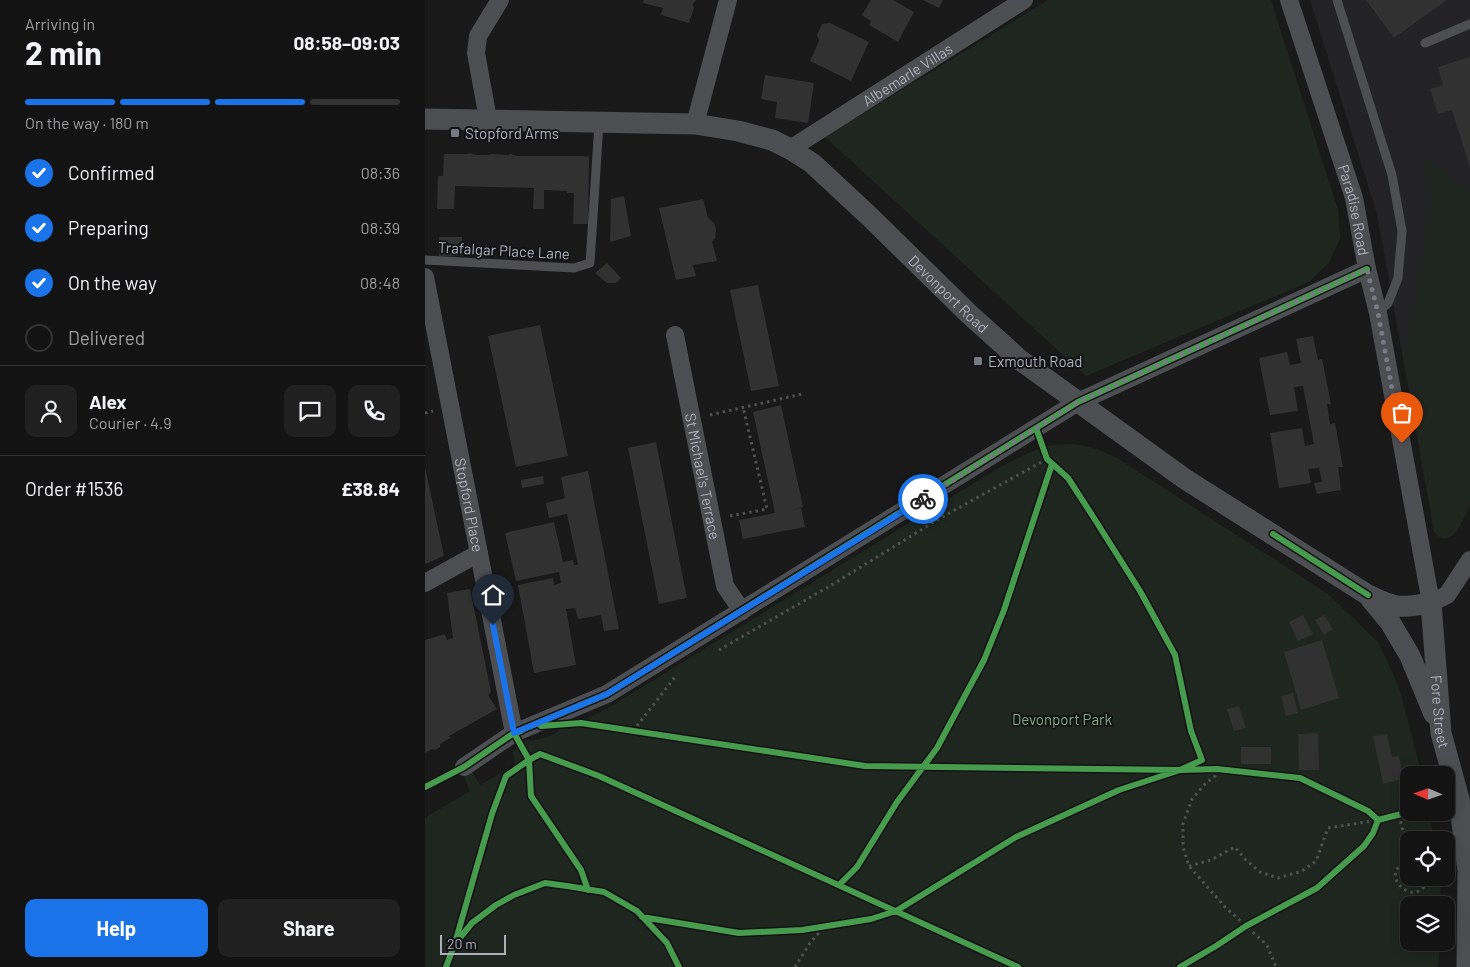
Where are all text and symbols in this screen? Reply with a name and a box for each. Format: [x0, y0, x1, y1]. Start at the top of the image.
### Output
text: Arriving in [25, 14, 95, 33]
text: 08:58–09:03 [293, 31, 400, 54]
text: 2 min [25, 33, 102, 71]
street label: Albemarle Villas [859, 39, 956, 110]
text: On the way · 180 m [25, 113, 149, 132]
place label: Stopford Arms [465, 124, 559, 142]
marker: Stopford Arms [449, 127, 461, 139]
icon: check [25, 159, 53, 187]
text: Confirmed [68, 161, 155, 184]
street label: Paradise Road [1335, 162, 1373, 257]
text: 08:36 [361, 163, 400, 182]
icon: check [25, 214, 53, 242]
text: Preparing [68, 216, 149, 239]
text: 08:39 [361, 218, 400, 237]
street label: Trafalgar Place Lane [438, 238, 570, 262]
street label: Devonport Road [905, 251, 992, 336]
icon: check [25, 269, 53, 297]
text: On the way [68, 271, 157, 294]
text: 08:48 [360, 273, 400, 292]
text: Delivered [68, 326, 145, 349]
place label: Exmouth Road [988, 352, 1082, 370]
marker: Exmouth Road [972, 355, 984, 367]
button: person [25, 385, 77, 437]
button: chat [284, 385, 336, 437]
button: phone [348, 385, 400, 437]
text: Alex [89, 390, 127, 413]
pin [1381, 392, 1423, 443]
icon: bag [1388, 399, 1416, 427]
street label: St Michael's Terrace [682, 411, 725, 541]
text: Courier · 4.9 [89, 413, 172, 432]
street label: Stopford Place [451, 456, 487, 553]
courier [898, 474, 948, 524]
text: Order #1536 [25, 477, 123, 500]
text: £38.84 [341, 477, 400, 500]
icon: bike [909, 485, 937, 513]
pin [472, 574, 514, 625]
icon: home [479, 581, 507, 609]
street label: Fore Street [1428, 674, 1454, 750]
park label: Devonport Park [1012, 710, 1113, 728]
north arrow [1400, 766, 1455, 821]
map controls [1400, 766, 1455, 951]
button: locate [1400, 831, 1455, 886]
button: layers [1400, 896, 1455, 951]
button: Help [25, 899, 208, 957]
button: Share [218, 899, 400, 957]
scale bar [440, 932, 506, 955]
text: 20 m [447, 935, 477, 952]

